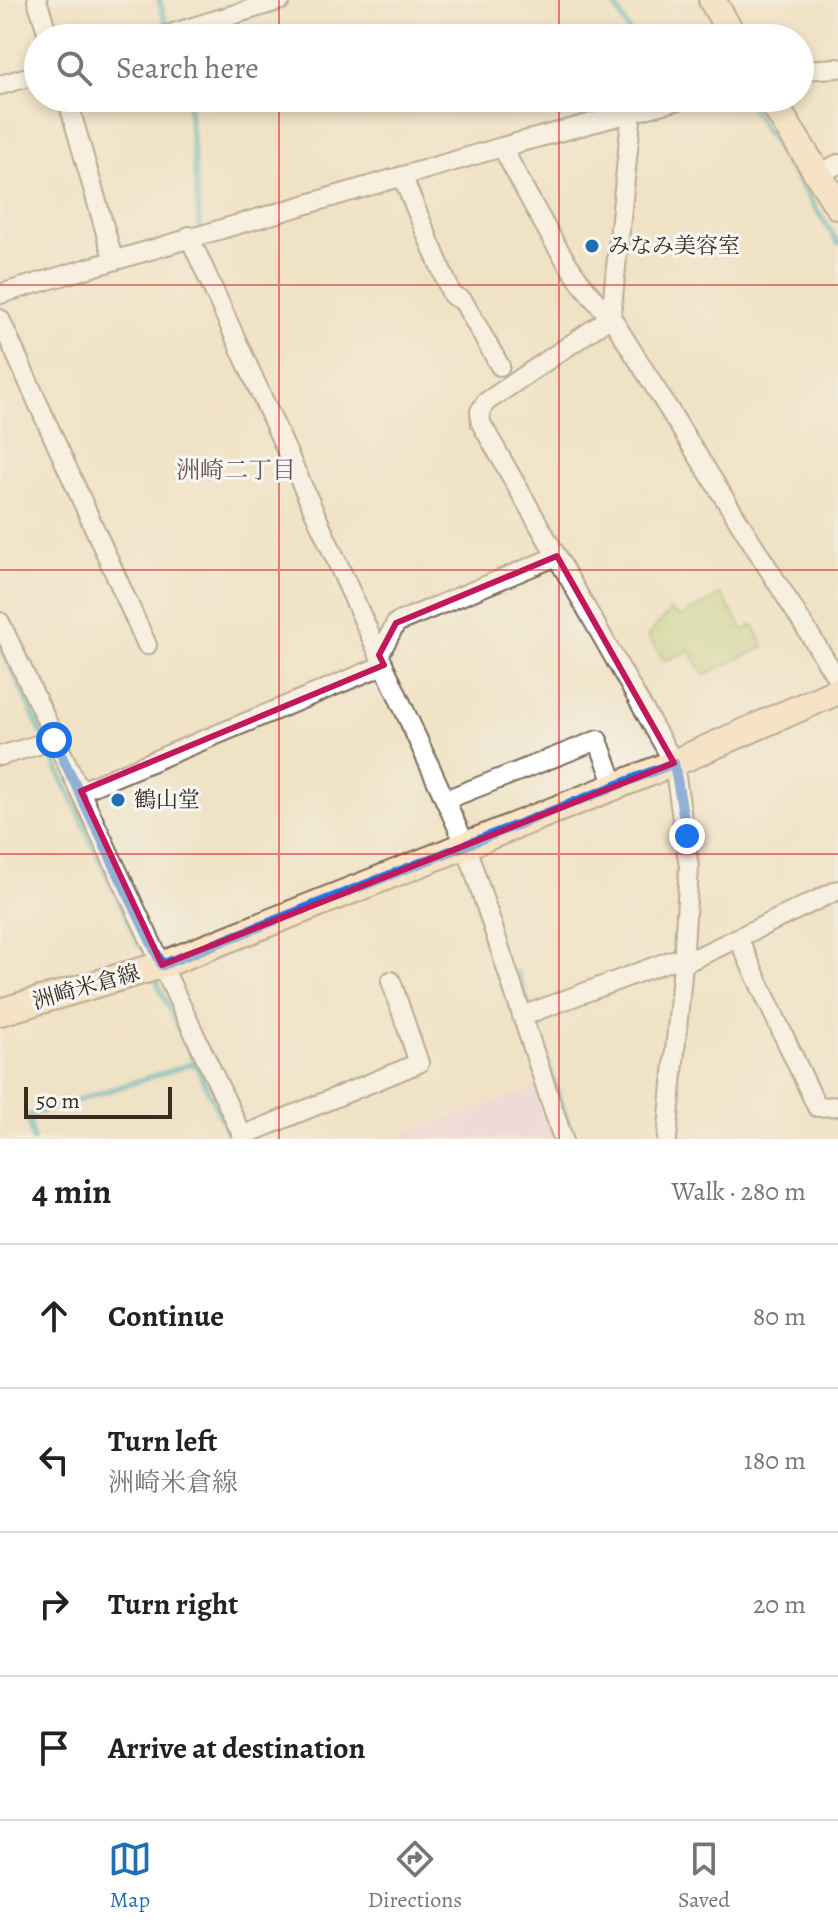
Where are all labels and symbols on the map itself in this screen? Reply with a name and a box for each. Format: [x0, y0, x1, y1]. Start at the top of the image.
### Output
place label: みなみ美容室 [608, 231, 740, 261]
marker: みなみ美容室 [583, 237, 601, 255]
district label: 洲崎二丁目 [176, 454, 296, 486]
route start [36, 722, 72, 758]
place label: 鶴山堂 [134, 785, 200, 815]
marker: 鶴山堂 [109, 791, 127, 809]
route end [669, 818, 705, 854]
street label: 洲崎米倉線 [29, 957, 143, 1017]
scale bar [24, 1083, 172, 1119]

